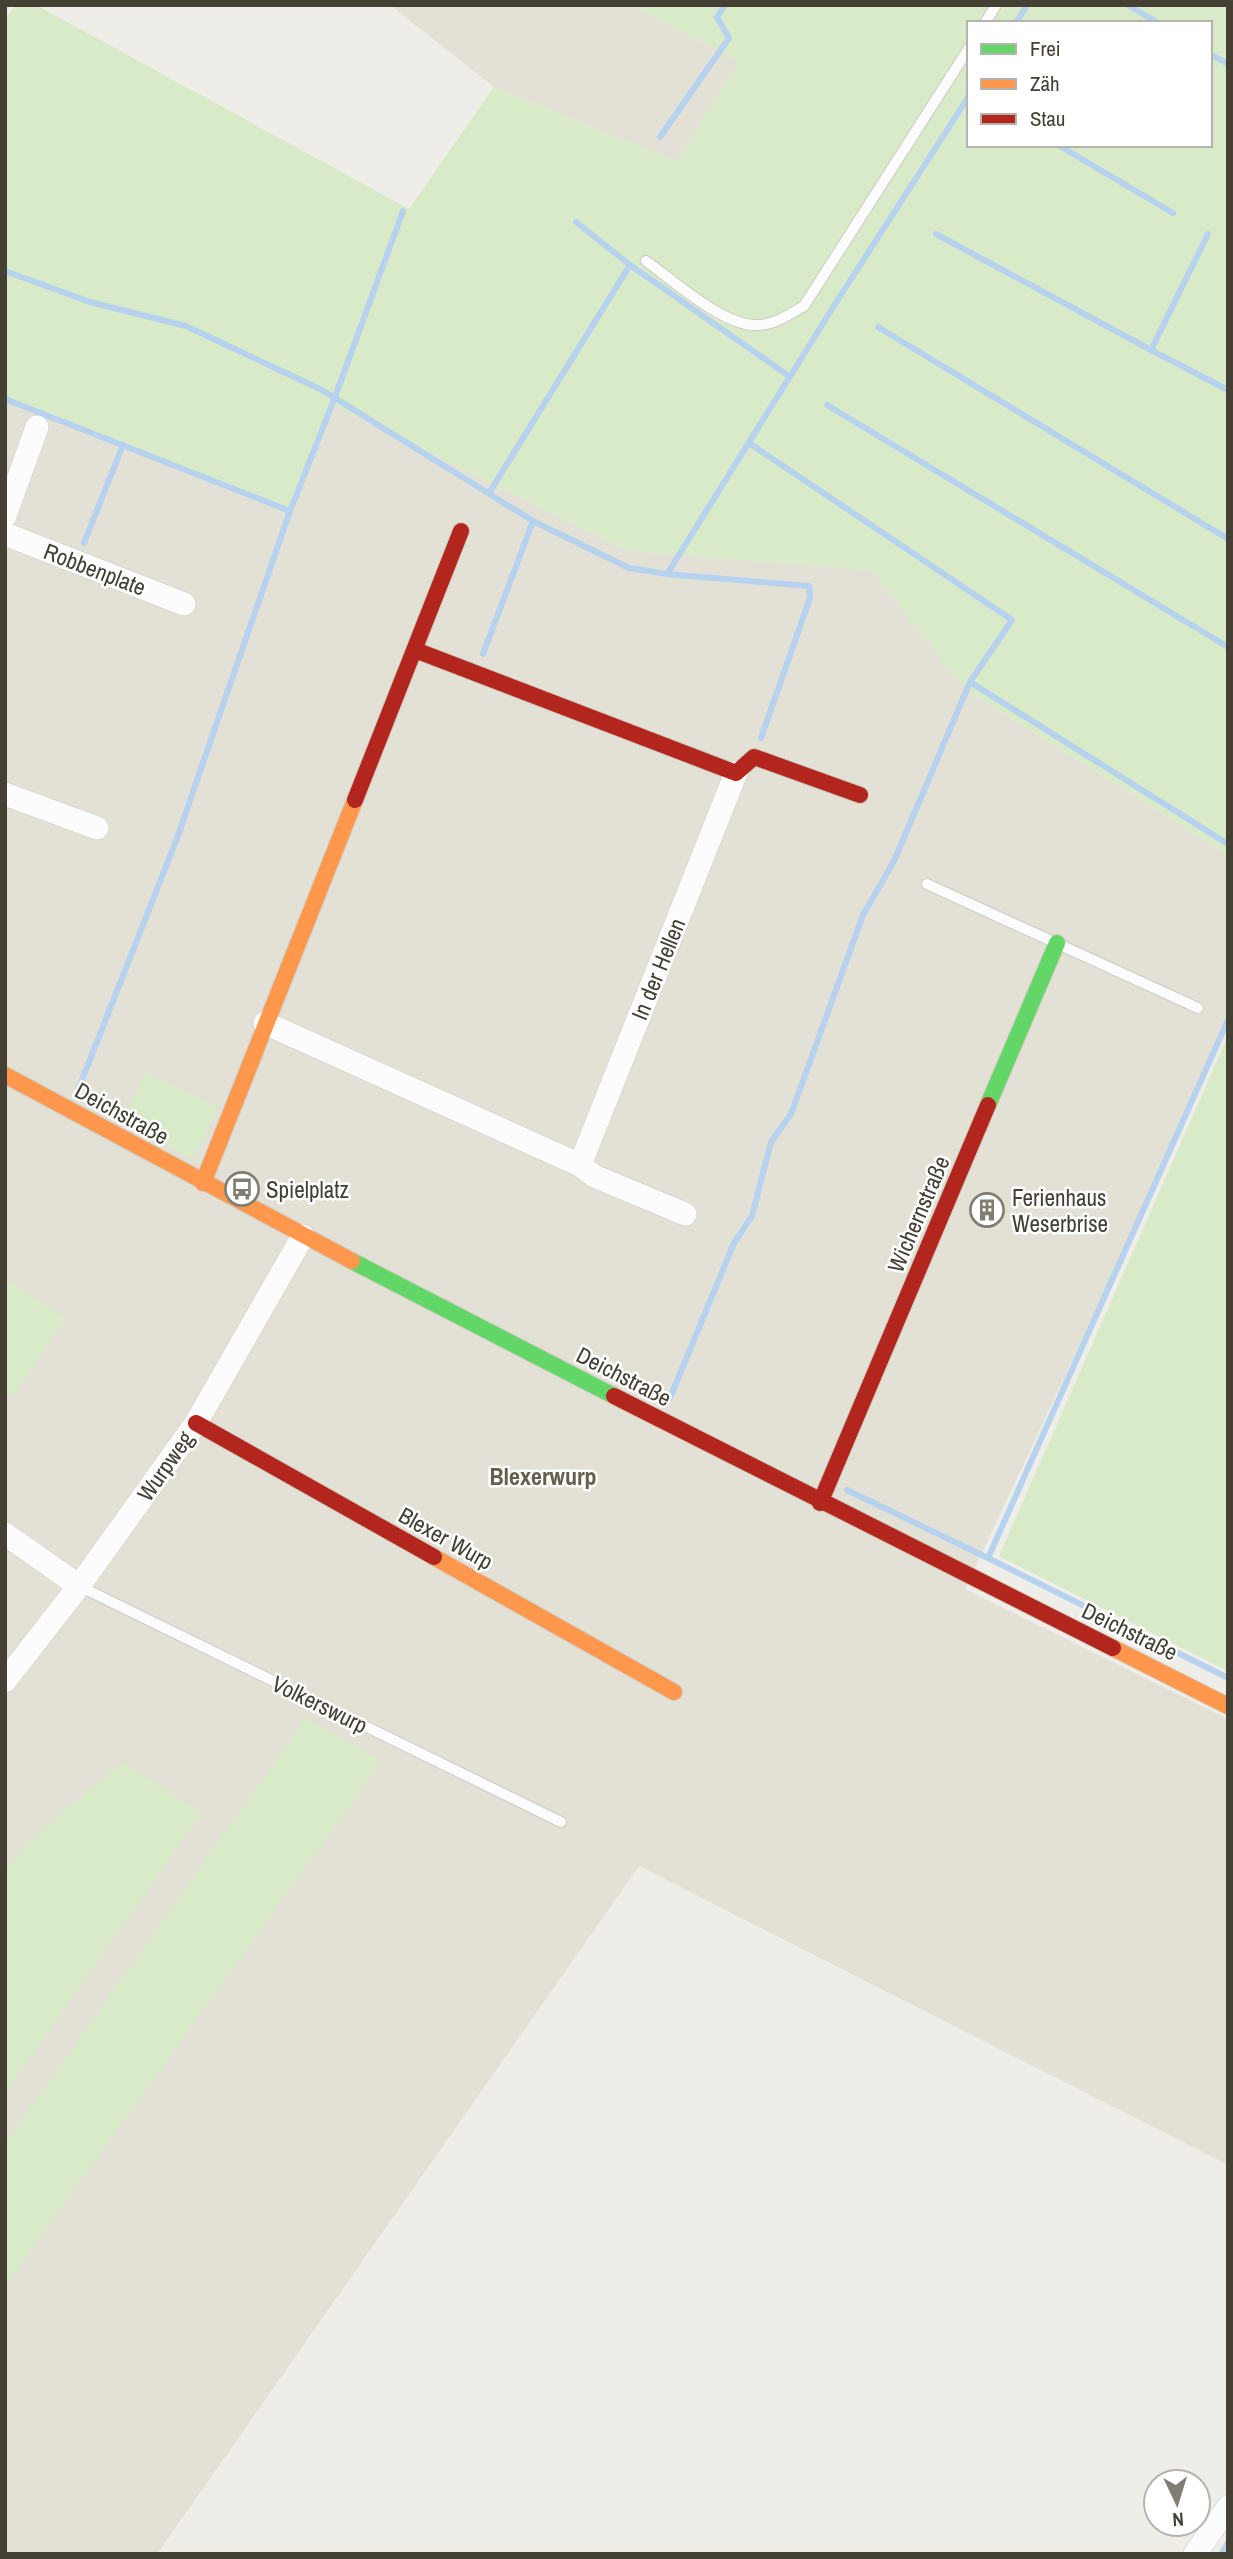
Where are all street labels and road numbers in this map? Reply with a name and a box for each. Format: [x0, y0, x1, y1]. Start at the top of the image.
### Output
street label: Robbenplate [40, 535, 150, 603]
street label: In der Hellen [624, 914, 692, 1024]
street label: Deichstraße [70, 1075, 174, 1151]
street label: Wichernstraße [880, 1151, 956, 1277]
street label: Deichstraße [571, 1339, 677, 1413]
street label: Wurpweg [130, 1424, 201, 1507]
street label: Blexer Wurp [393, 1499, 499, 1577]
street label: Deichstraße [1077, 1595, 1183, 1667]
street label: Volkerswurp [267, 1668, 373, 1740]

